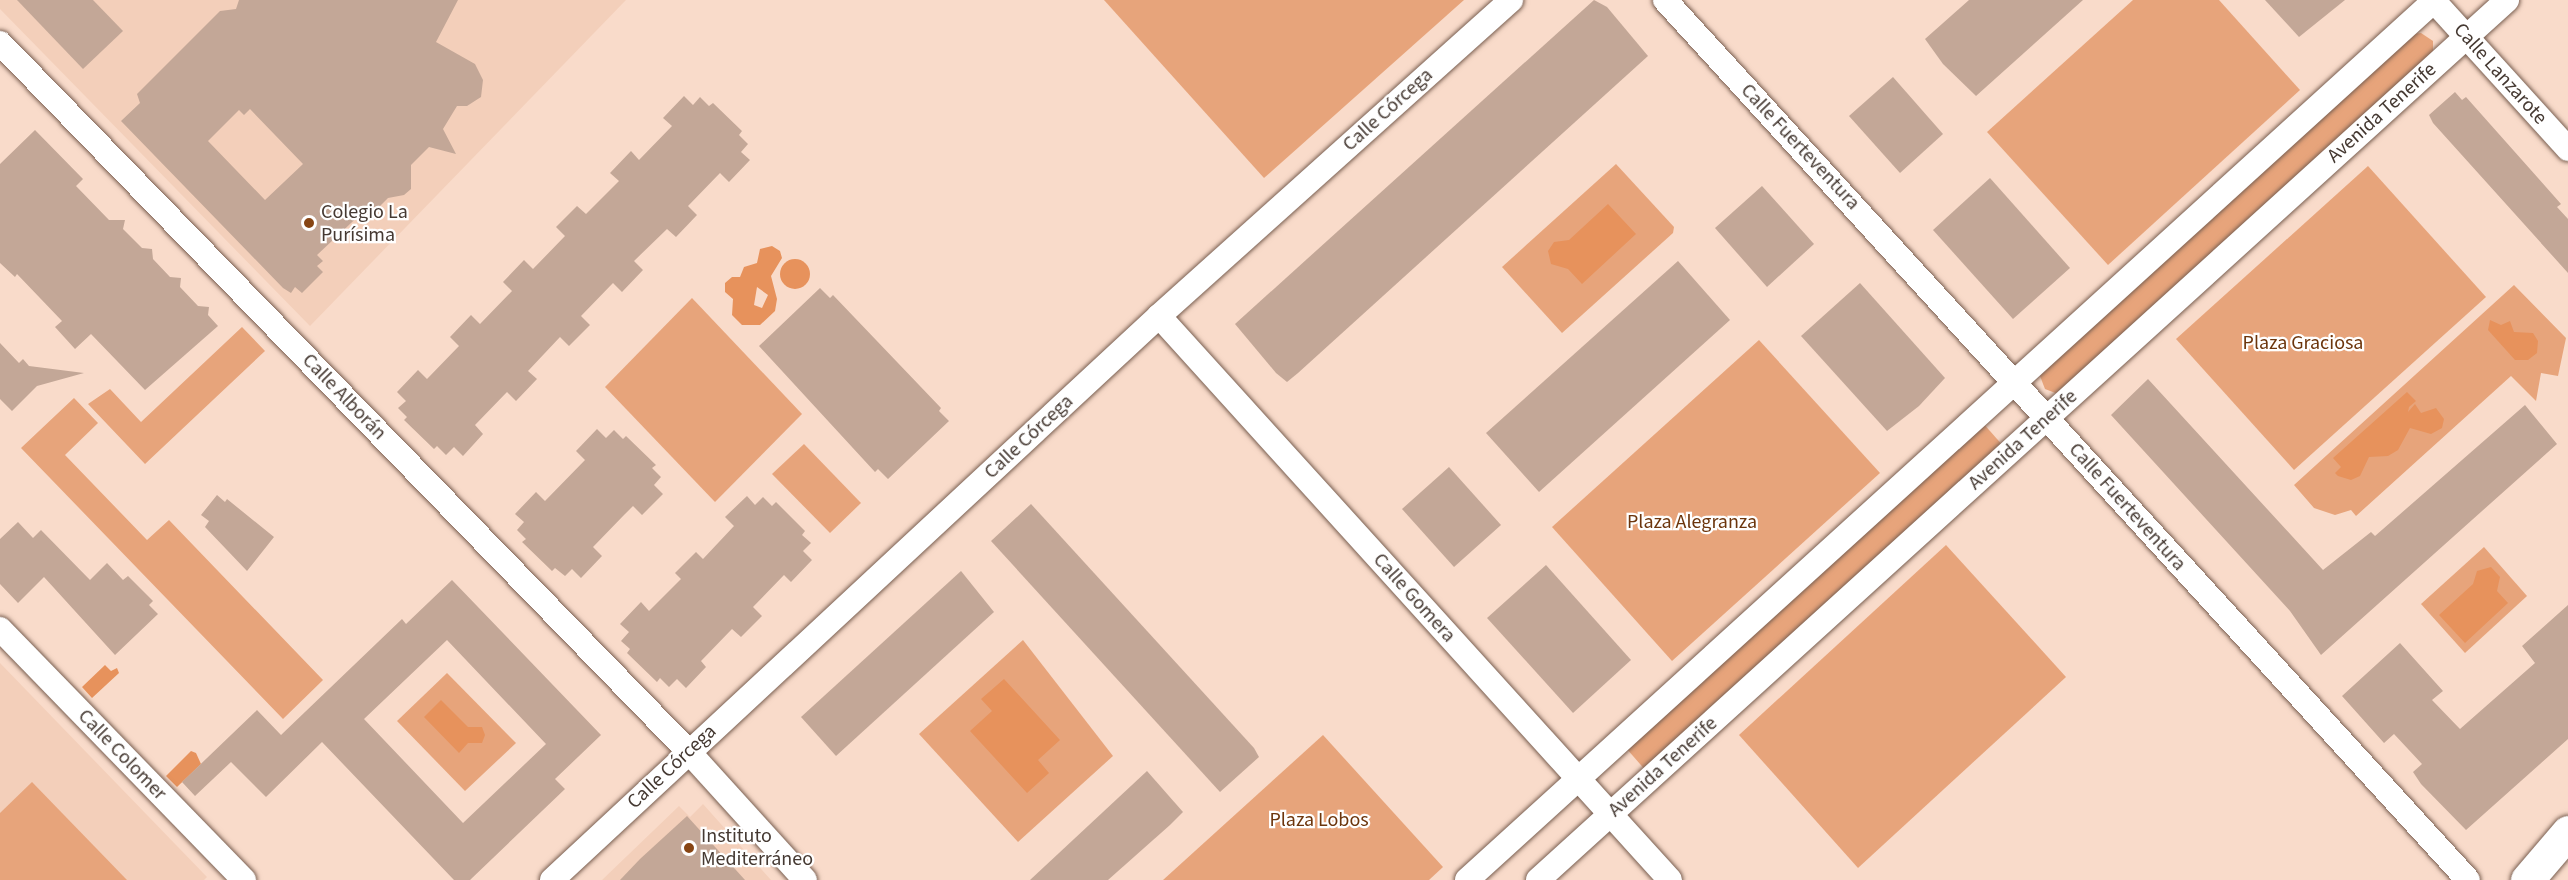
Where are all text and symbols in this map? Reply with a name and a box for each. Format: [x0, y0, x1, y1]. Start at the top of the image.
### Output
street label: Calle Lanzarote [2448, 18, 2552, 130]
street label: Avenida Tenerife [2322, 58, 2442, 168]
street label: Calle Córcega [1338, 63, 1438, 157]
street label: Calle Fuerteventura [1735, 79, 1865, 215]
place label: Colegio La Purísima [321, 200, 408, 247]
marker: Colegio La Purísima [302, 216, 316, 230]
park label: Plaza Graciosa [2243, 331, 2363, 355]
street label: Calle Alborán [297, 349, 391, 445]
street label: Avenida Tenerife [1963, 385, 2083, 495]
street label: Calle Córcega [980, 390, 1078, 484]
street label: Calle Fuerteventura [2063, 438, 2191, 576]
park label: Plaza Alegranza [1627, 510, 1757, 534]
street label: Calle Gomera [1368, 548, 1460, 648]
street label: Calle Colomer [73, 704, 171, 806]
street label: Avenida Tenerife [1603, 712, 1723, 822]
street label: Calle Córcega [623, 720, 721, 814]
park label: Plaza Lobos [1269, 808, 1369, 832]
place label: Instituto Mediterráneo [701, 825, 813, 872]
marker: Instituto Mediterráneo [682, 841, 696, 855]

